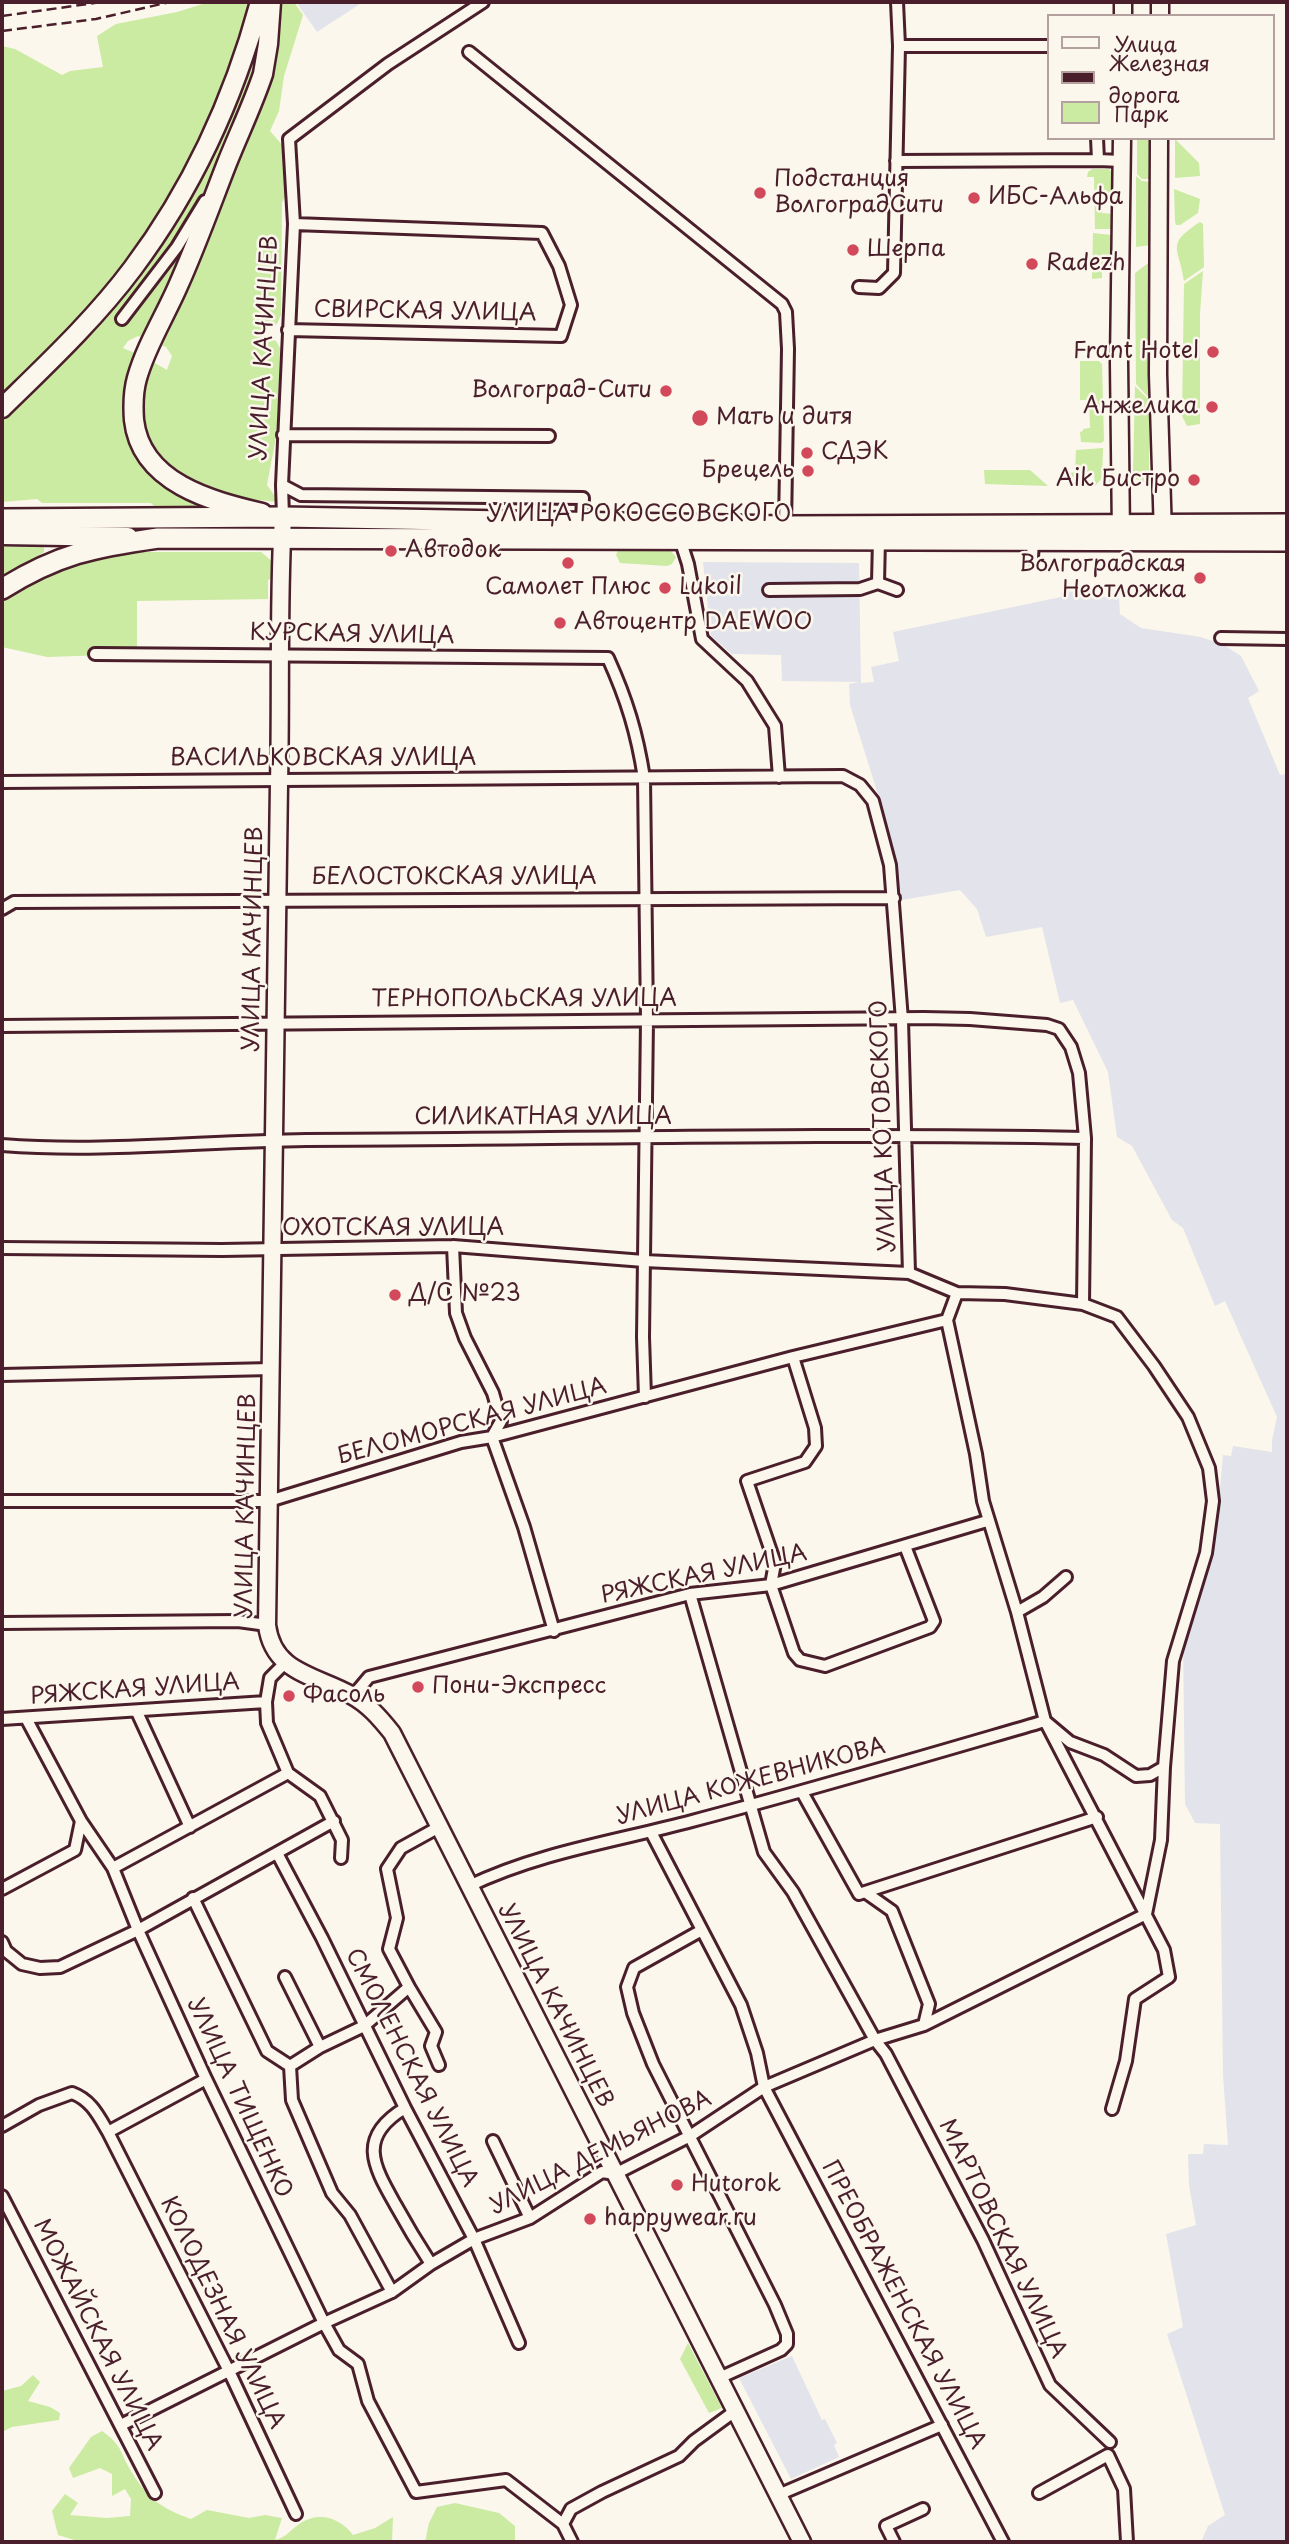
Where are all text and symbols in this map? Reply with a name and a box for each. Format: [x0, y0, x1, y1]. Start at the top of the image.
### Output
legend [1048, 14, 1275, 140]
text: Улица [1114, 27, 1177, 59]
text: Железная дорога [1109, 46, 1210, 110]
text: Парк [1114, 97, 1168, 129]
place label: Подстанция ВолгоградСити [774, 166, 944, 220]
place label: ИБС-Альфа [988, 184, 1123, 212]
marker: Подстанция ВолгоградСити [752, 185, 768, 201]
marker: ИБС-Альфа [966, 190, 982, 206]
street label: УЛИЦА КАЧИНЦЕВ [245, 235, 285, 461]
place label: Шерпа [867, 236, 945, 264]
marker: Шерпа [845, 242, 861, 258]
place label: Radezh [1046, 250, 1126, 278]
marker: Radezh [1024, 256, 1040, 272]
street label: СВИРСКАЯ УЛИЦА [313, 296, 537, 328]
place label: Frant Hotel [1073, 338, 1199, 366]
marker: Frant Hotel [1205, 344, 1221, 360]
place label: Волгоград-Сити [471, 377, 652, 405]
marker: Волгоград-Сити [658, 383, 674, 399]
place label: Анжелика [1083, 393, 1198, 421]
marker: Анжелика [1204, 399, 1220, 415]
place label: Мать и дитя [716, 404, 853, 432]
marker: Мать и дитя [690, 408, 710, 428]
place label: СДЭК [821, 439, 888, 467]
marker: СДЭК [799, 445, 815, 461]
place label: Брецель [702, 457, 794, 485]
marker: Брецель [800, 463, 816, 479]
place label: Aik Бистро [1056, 466, 1180, 494]
marker: Aik Бистро [1186, 472, 1202, 488]
street label: УЛИЦА РОКОССОВСКОГО [487, 501, 791, 529]
place label: Автодок [405, 537, 501, 565]
marker: Автодок [383, 543, 399, 559]
place label: Волгоградская Неотложка [1019, 551, 1186, 605]
marker: Самолет Плюс [560, 555, 576, 571]
marker: Волгоградская Неотложка [1192, 570, 1208, 586]
place label: Самолет Плюс [485, 574, 651, 602]
place label: Lukoil [679, 574, 742, 602]
marker: Lukoil [657, 580, 673, 596]
place label: Автоцентр DAEWOO [574, 609, 812, 637]
marker: Автоцентр DAEWOO [552, 615, 568, 631]
street label: КУРСКАЯ УЛИЦА [249, 619, 455, 651]
street label: ВАСИЛЬКОВСКАЯ УЛИЦА [170, 745, 476, 773]
street label: УЛИЦА КАЧИНЦЕВ [238, 826, 270, 1052]
street label: БЕЛОСТОКСКАЯ УЛИЦА [311, 864, 597, 892]
street label: ТЕРНОПОЛЬСКАЯ УЛИЦА [371, 986, 677, 1014]
street label: УЛИЦА КОТОВСКОГО [866, 999, 902, 1253]
street label: СИЛИКАТНАЯ УЛИЦА [414, 1104, 672, 1132]
street label: ОХОТСКАЯ УЛИЦА [282, 1215, 504, 1243]
place label: Д/С №23 [409, 1281, 521, 1309]
marker: Д/С №23 [387, 1287, 403, 1303]
street label: БЕЛОМОРСКАЯ УЛИЦА [334, 1373, 610, 1471]
street label: УЛИЦА КАЧИНЦЕВ [231, 1393, 263, 1619]
street label: РЯЖСКАЯ УЛИЦА [598, 1540, 810, 1610]
street label: РЯЖСКАЯ УЛИЦА [29, 1669, 241, 1711]
place label: Пони-Экспресс [432, 1673, 606, 1701]
marker: Пони-Экспресс [410, 1679, 426, 1695]
place label: Фасоль [303, 1682, 385, 1710]
marker: Фасоль [281, 1688, 297, 1704]
street label: УЛИЦА КОЖЕВНИКОВА [613, 1733, 889, 1831]
street label: УЛИЦА КАЧИНЦЕВ [492, 1899, 618, 2113]
street label: СМОЛЕНСКАЯ УЛИЦА [339, 1944, 483, 2192]
street label: УЛИЦА ТИЩЕНКО [181, 1994, 297, 2202]
street label: УЛИЦА ДЕМЬЯНОВА [486, 2085, 716, 2221]
street label: МАРТОВСКАЯ УЛИЦА [932, 2115, 1072, 2363]
street label: ПРЕОБРАЖЕНСКАЯ УЛИЦА [815, 2156, 991, 2454]
place label: Hutorok [691, 2171, 781, 2199]
marker: Hutorok [669, 2177, 685, 2193]
street label: КОЛОДЕЗНАЯ УЛИЦА [154, 2192, 290, 2434]
place label: happywear.ru [604, 2205, 757, 2233]
marker: happywear.ru [582, 2211, 598, 2227]
street label: МОЖАЙСКАЯ УЛИЦА [27, 2215, 167, 2455]

